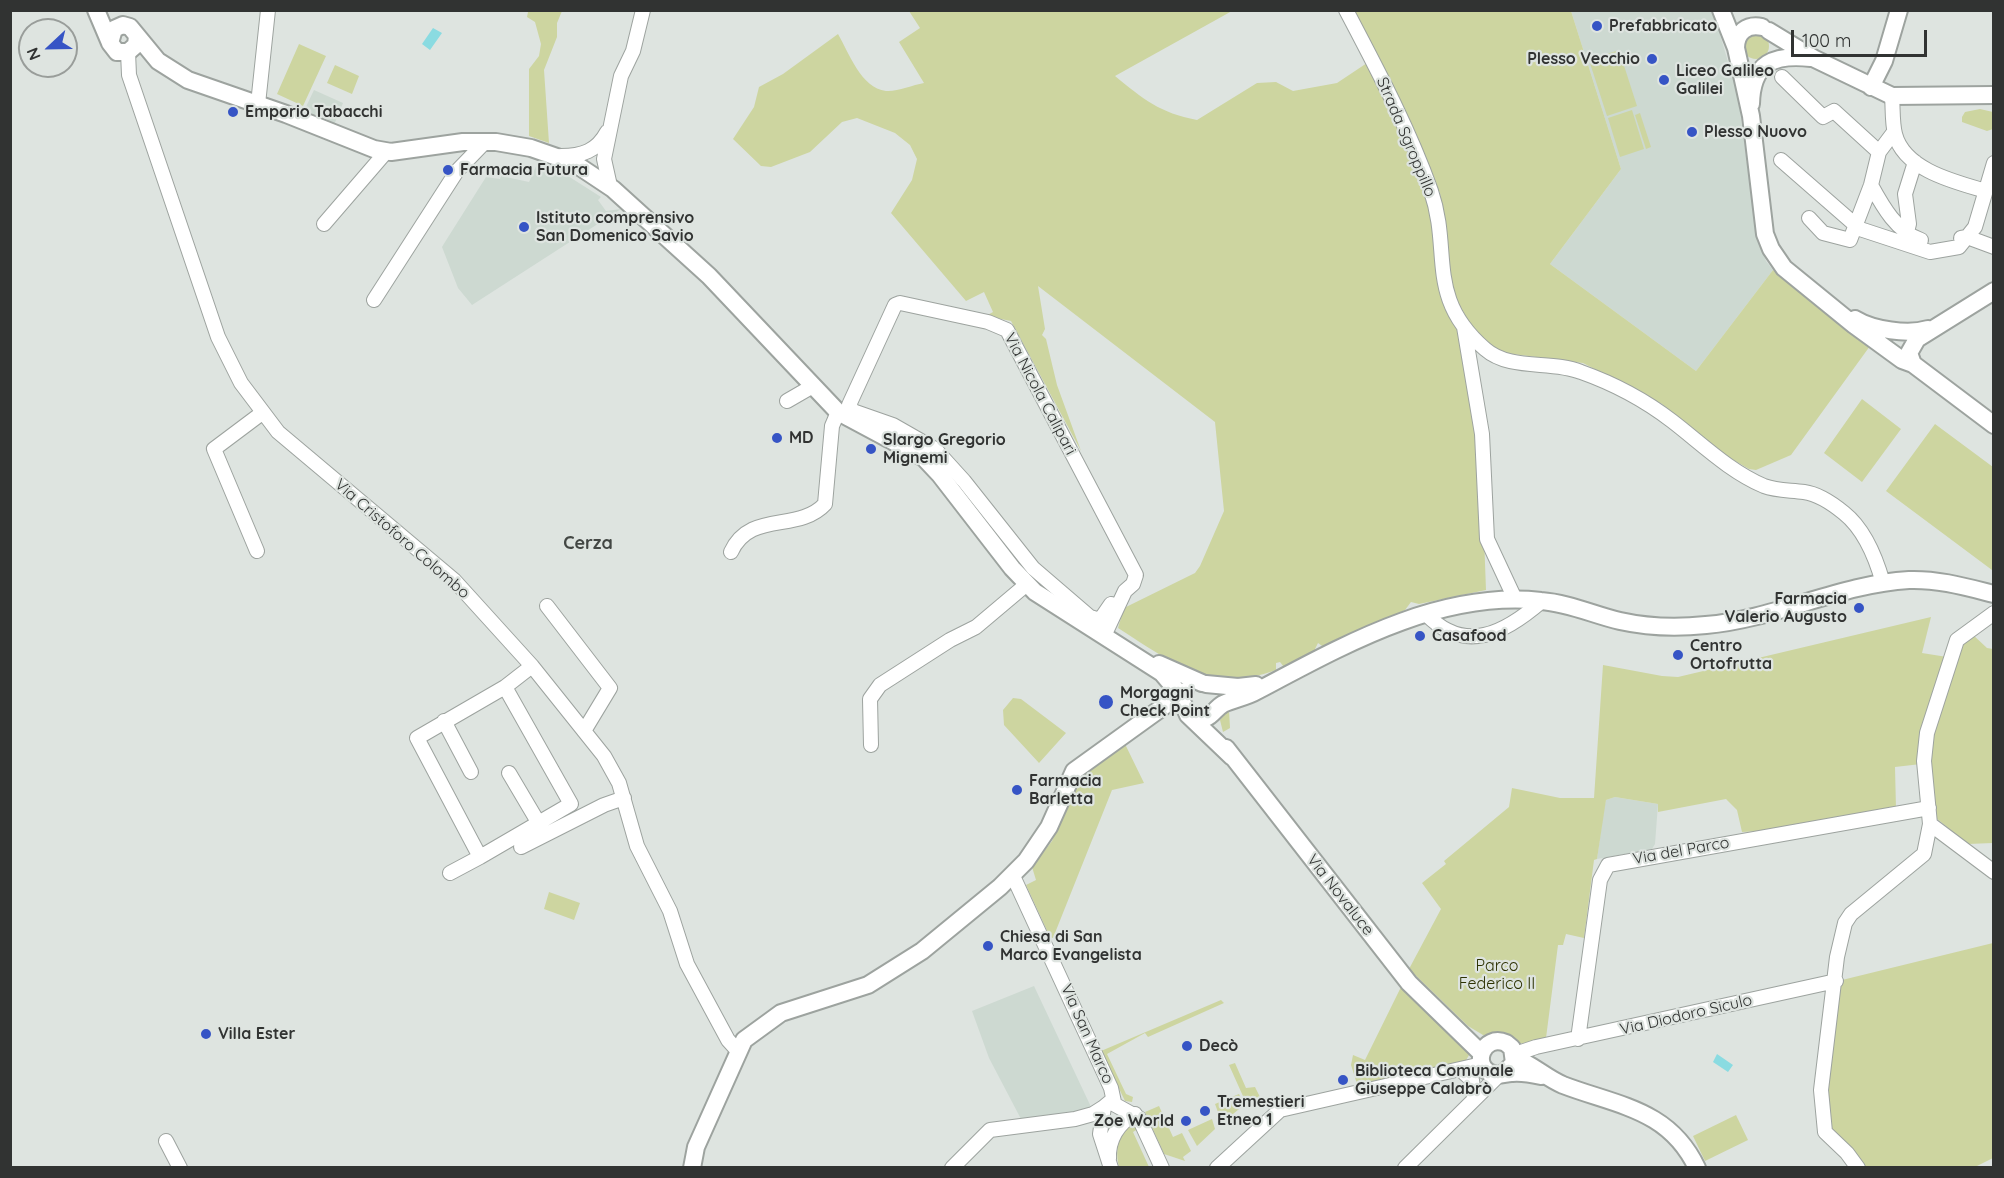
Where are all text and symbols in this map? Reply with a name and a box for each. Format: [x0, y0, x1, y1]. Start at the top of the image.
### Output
place label: Prefabbricato [1609, 16, 1717, 36]
north arrow [18, 18, 78, 78]
scale bar [1794, 18, 1930, 56]
marker: Prefabbricato [1590, 19, 1604, 33]
text: 100 m [1802, 29, 1851, 52]
text: N [22, 45, 45, 63]
place label: Plesso Vecchio [1527, 49, 1640, 69]
marker: Plesso Vecchio [1645, 52, 1659, 66]
place label: Liceo Galileo Galilei [1676, 61, 1774, 99]
marker: Liceo Galileo Galilei [1657, 73, 1671, 87]
street label: Strada Sgroppillo [1372, 74, 1440, 200]
place label: Emporio Tabacchi [245, 102, 382, 122]
marker: Emporio Tabacchi [226, 105, 240, 119]
place label: Plesso Nuovo [1704, 122, 1807, 142]
marker: Plesso Nuovo [1685, 125, 1699, 139]
place label: Farmacia Futura [460, 160, 588, 180]
marker: Farmacia Futura [441, 163, 455, 177]
place label: Istituto comprensivo San Domenico Savio [536, 208, 694, 246]
marker: Istituto comprensivo San Domenico Savio [517, 220, 531, 234]
street label: Via Nicola Calipari [1000, 330, 1080, 458]
place label: MD [789, 428, 814, 448]
place label: Slargo Gregorio Mignemi [883, 430, 1006, 468]
marker: MD [770, 431, 784, 445]
marker: Slargo Gregorio Mignemi [864, 442, 878, 456]
street label: Via Cristoforo Colombo [331, 475, 473, 603]
district label: Cerza [563, 533, 613, 555]
place label: Farmacia Valerio Augusto [1725, 589, 1847, 627]
marker: Farmacia Valerio Augusto [1852, 601, 1866, 615]
place label: Casafood [1432, 626, 1506, 646]
marker: Casafood [1413, 629, 1427, 643]
place label: Centro Ortofrutta [1690, 636, 1772, 674]
marker: Centro Ortofrutta [1671, 648, 1685, 662]
place label: Morgagni Check Point [1120, 683, 1210, 721]
marker: Morgagni Check Point [1097, 693, 1115, 711]
place label: Farmacia Barletta [1029, 771, 1102, 809]
marker: Farmacia Barletta [1010, 783, 1024, 797]
street label: Via del Parco [1631, 833, 1731, 869]
street label: Via Novaluce [1302, 851, 1378, 939]
place label: Chiesa di San Marco Evangelista [1000, 927, 1142, 965]
marker: Chiesa di San Marco Evangelista [981, 939, 995, 953]
park label: Parco Federico II [1459, 956, 1535, 994]
street label: Via San Marco [1056, 981, 1118, 1087]
street label: Via Diodoro Siculo [1618, 990, 1754, 1040]
place label: Villa Ester [218, 1024, 296, 1044]
marker: Villa Ester [199, 1027, 213, 1041]
place label: Decò [1199, 1036, 1238, 1056]
marker: Decò [1180, 1039, 1194, 1053]
place label: Biblioteca Comunale Giuseppe Calabrò [1355, 1061, 1513, 1099]
marker: Biblioteca Comunale Giuseppe Calabrò [1336, 1073, 1350, 1087]
place label: Tremestieri Etneo 1 [1217, 1092, 1304, 1130]
marker: Tremestieri Etneo 1 [1198, 1104, 1212, 1118]
place label: Zoe World [1094, 1111, 1174, 1131]
marker: Zoe World [1179, 1114, 1193, 1128]

